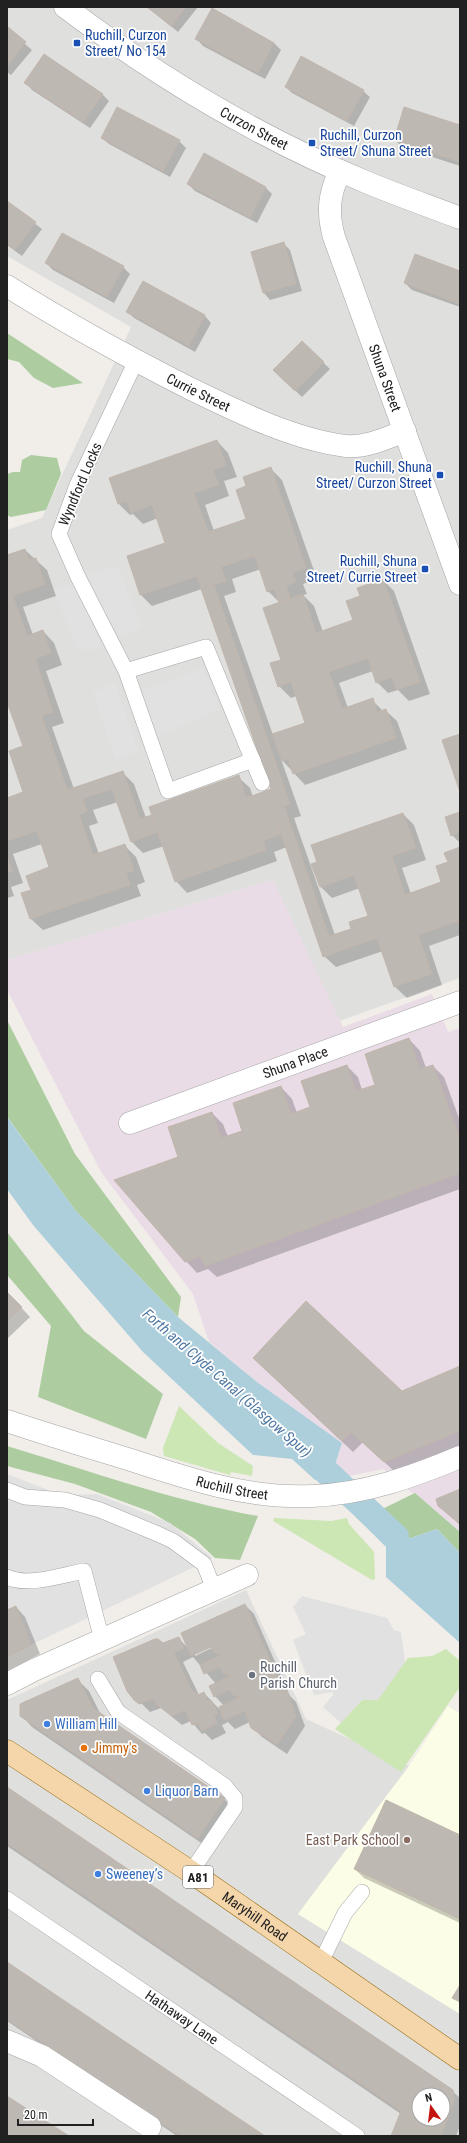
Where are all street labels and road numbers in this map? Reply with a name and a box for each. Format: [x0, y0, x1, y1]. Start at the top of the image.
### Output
street label: Curzon Street [217, 104, 291, 153]
street label: Shuna Street [366, 342, 405, 414]
street label: Currie Street [164, 370, 233, 415]
street label: Wyndford Locks [55, 440, 105, 528]
street label: Shuna Place [260, 1043, 330, 1082]
street label: Ruchill Street [194, 1473, 269, 1503]
road number: A81 [183, 1866, 213, 1888]
street label: Maryhill Road [219, 1888, 290, 1944]
street label: Hathaway Lane [142, 1987, 222, 2048]

